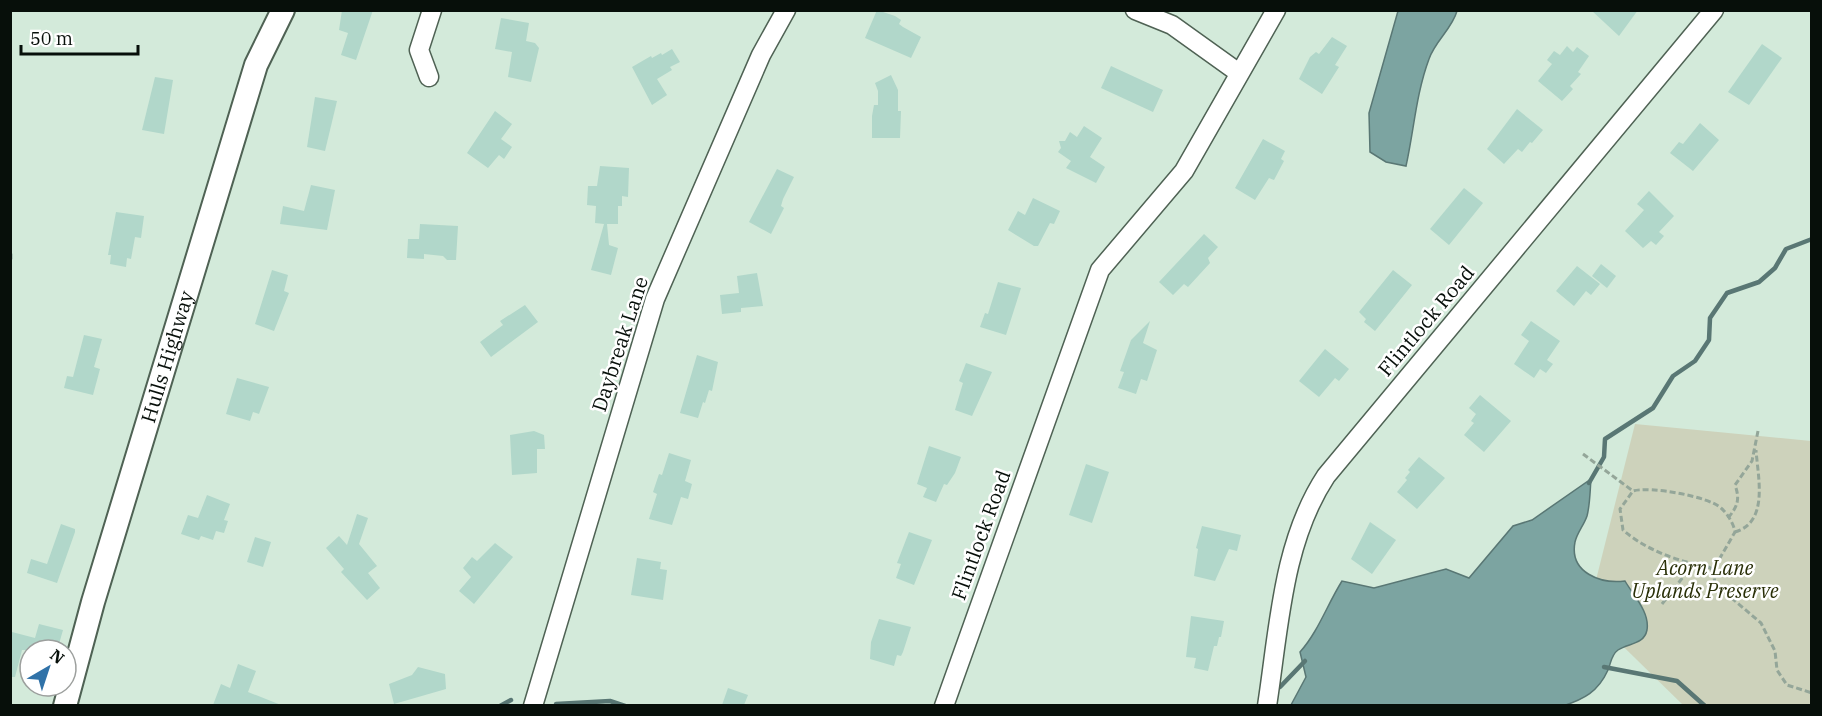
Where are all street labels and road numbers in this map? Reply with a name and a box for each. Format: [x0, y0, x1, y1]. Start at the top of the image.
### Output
street label: Flintlock Road [1371, 260, 1480, 382]
street label: Daybreak Lane [585, 273, 654, 415]
street label: Hulls Highway [134, 287, 200, 426]
street label: Flintlock Road [945, 466, 1017, 604]

